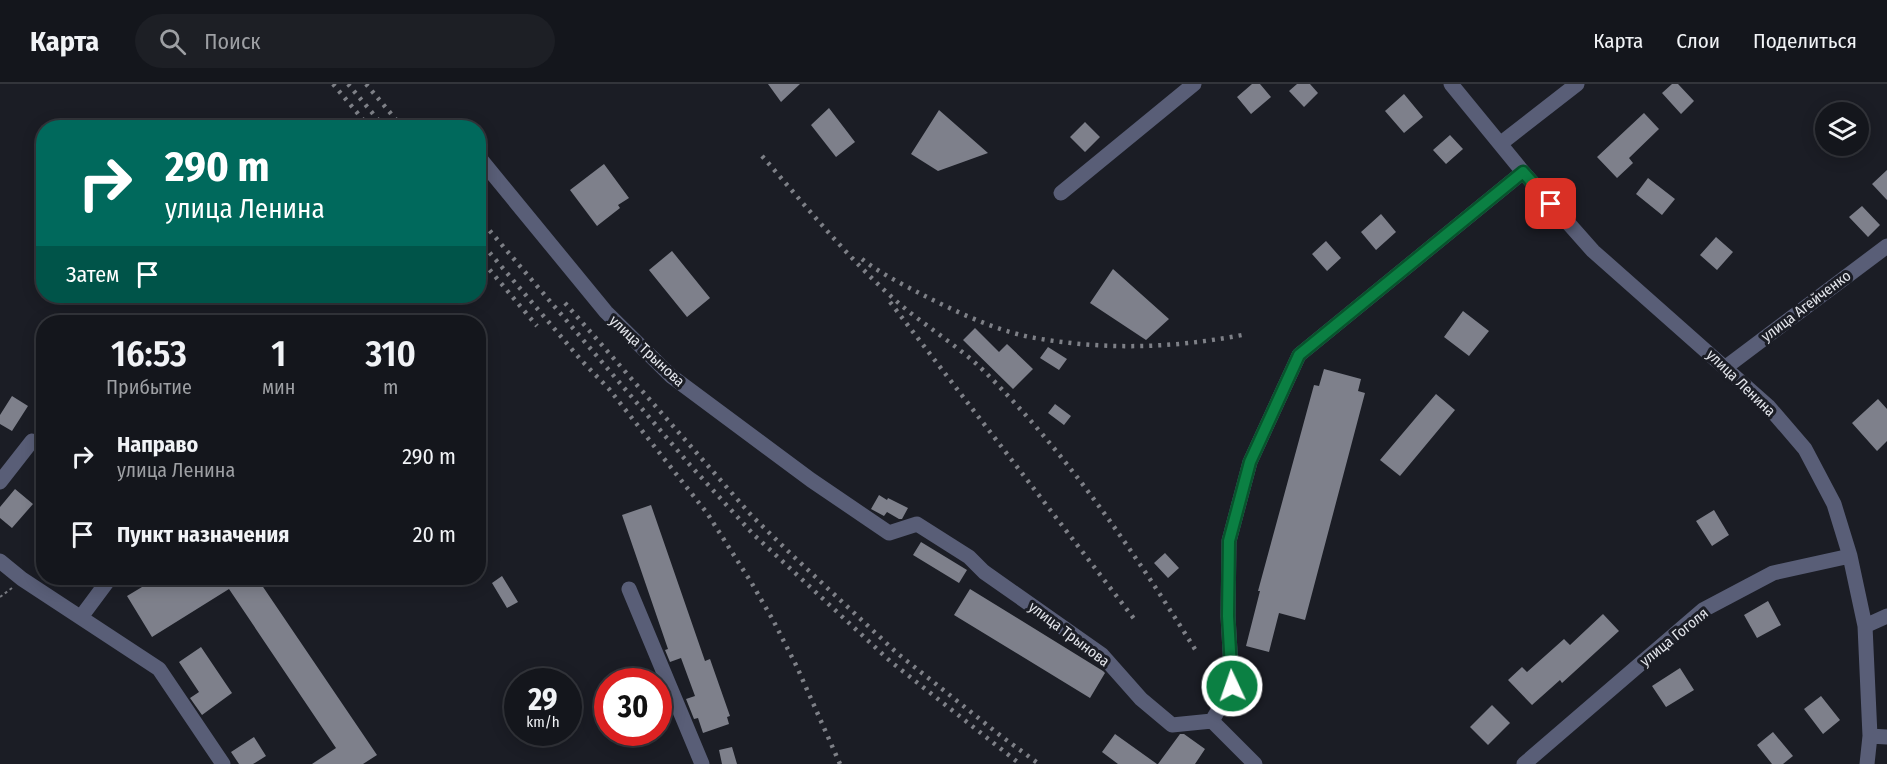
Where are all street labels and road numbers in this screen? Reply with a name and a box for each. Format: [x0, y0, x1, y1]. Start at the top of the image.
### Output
street label: улица Агейченко [1758, 266, 1854, 346]
street label: улица Трынова [606, 311, 688, 391]
street label: улица Ленина [1703, 346, 1779, 420]
street label: улица Трынова [1025, 598, 1113, 670]
street label: улица Гоголя [1636, 604, 1712, 670]

